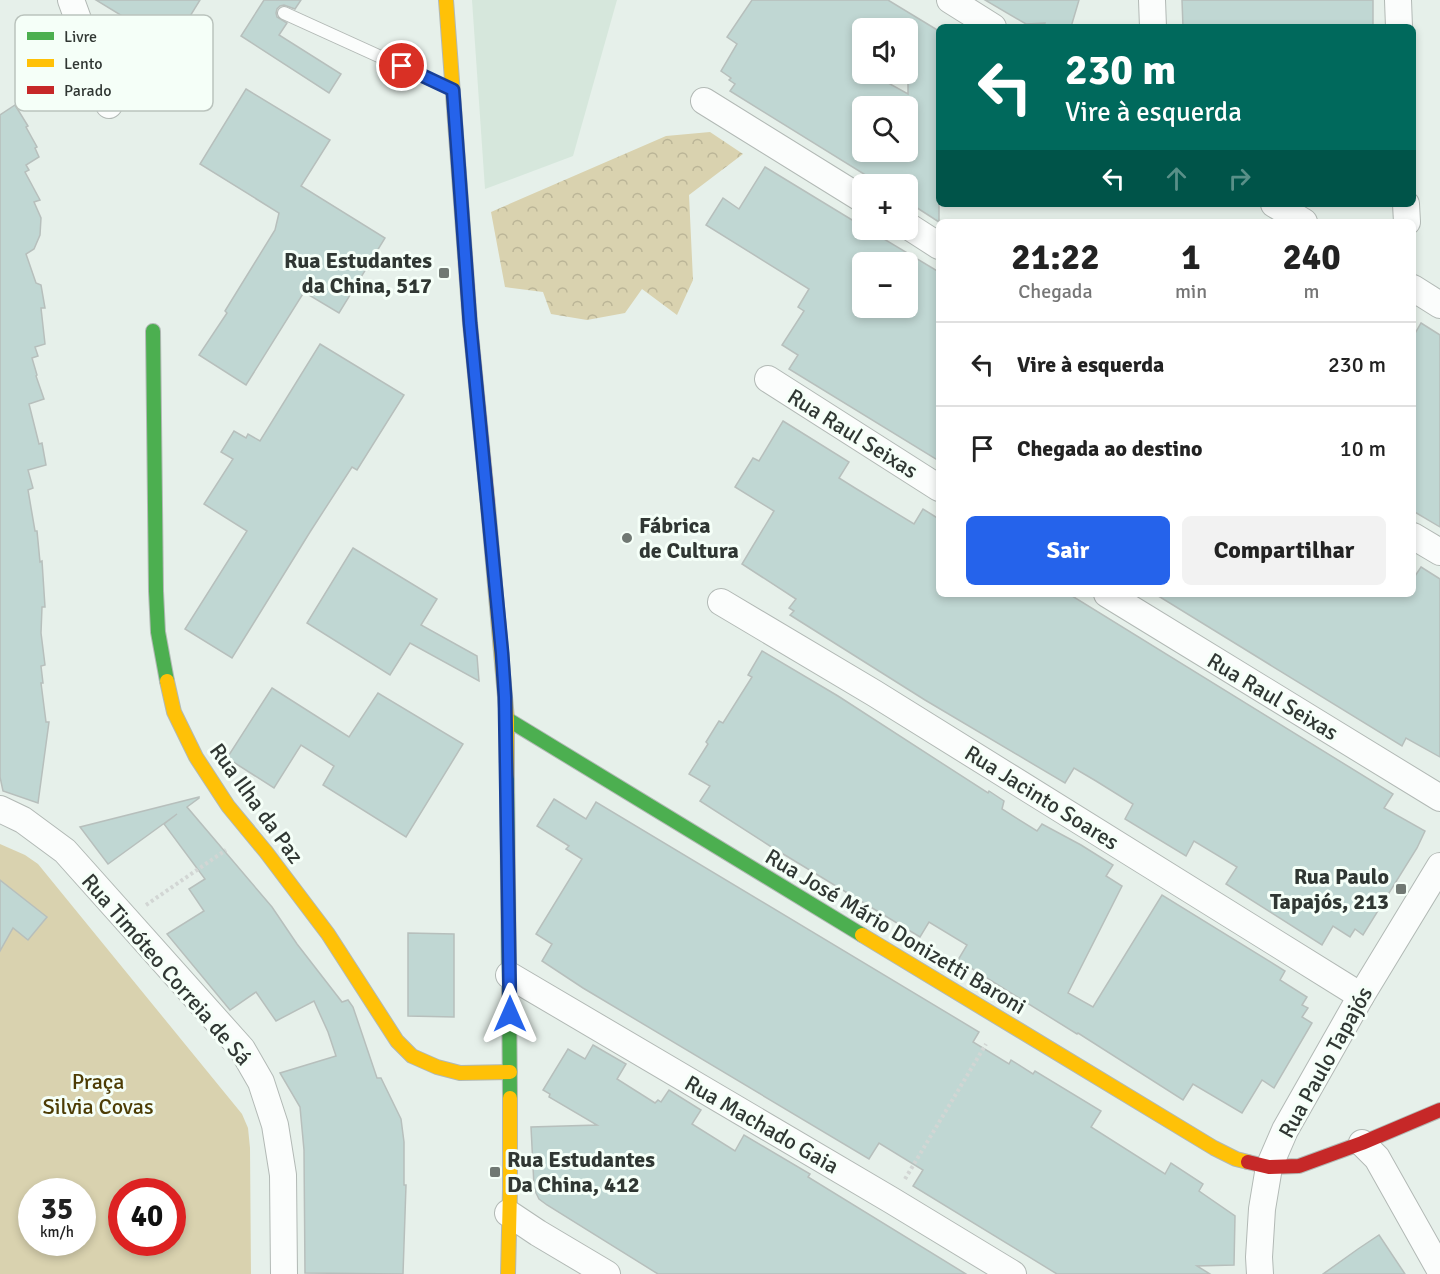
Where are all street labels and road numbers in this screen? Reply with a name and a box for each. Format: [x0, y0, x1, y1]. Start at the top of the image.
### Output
street label: Rua Raul Seixas [783, 383, 923, 484]
street label: Rua Raul Seixas [1202, 647, 1343, 746]
street label: Rua Ilha da Paz [204, 738, 309, 869]
street label: Rua Jacinto Soares [960, 739, 1124, 856]
street label: Rua José Mário Donizetti Baroni [761, 843, 1031, 1020]
street label: Rua Timóteo Correia de Sá [76, 868, 257, 1071]
street label: Rua Paulo Tapajós [1273, 982, 1378, 1143]
street label: Rua Machado Gaia [680, 1069, 844, 1179]

